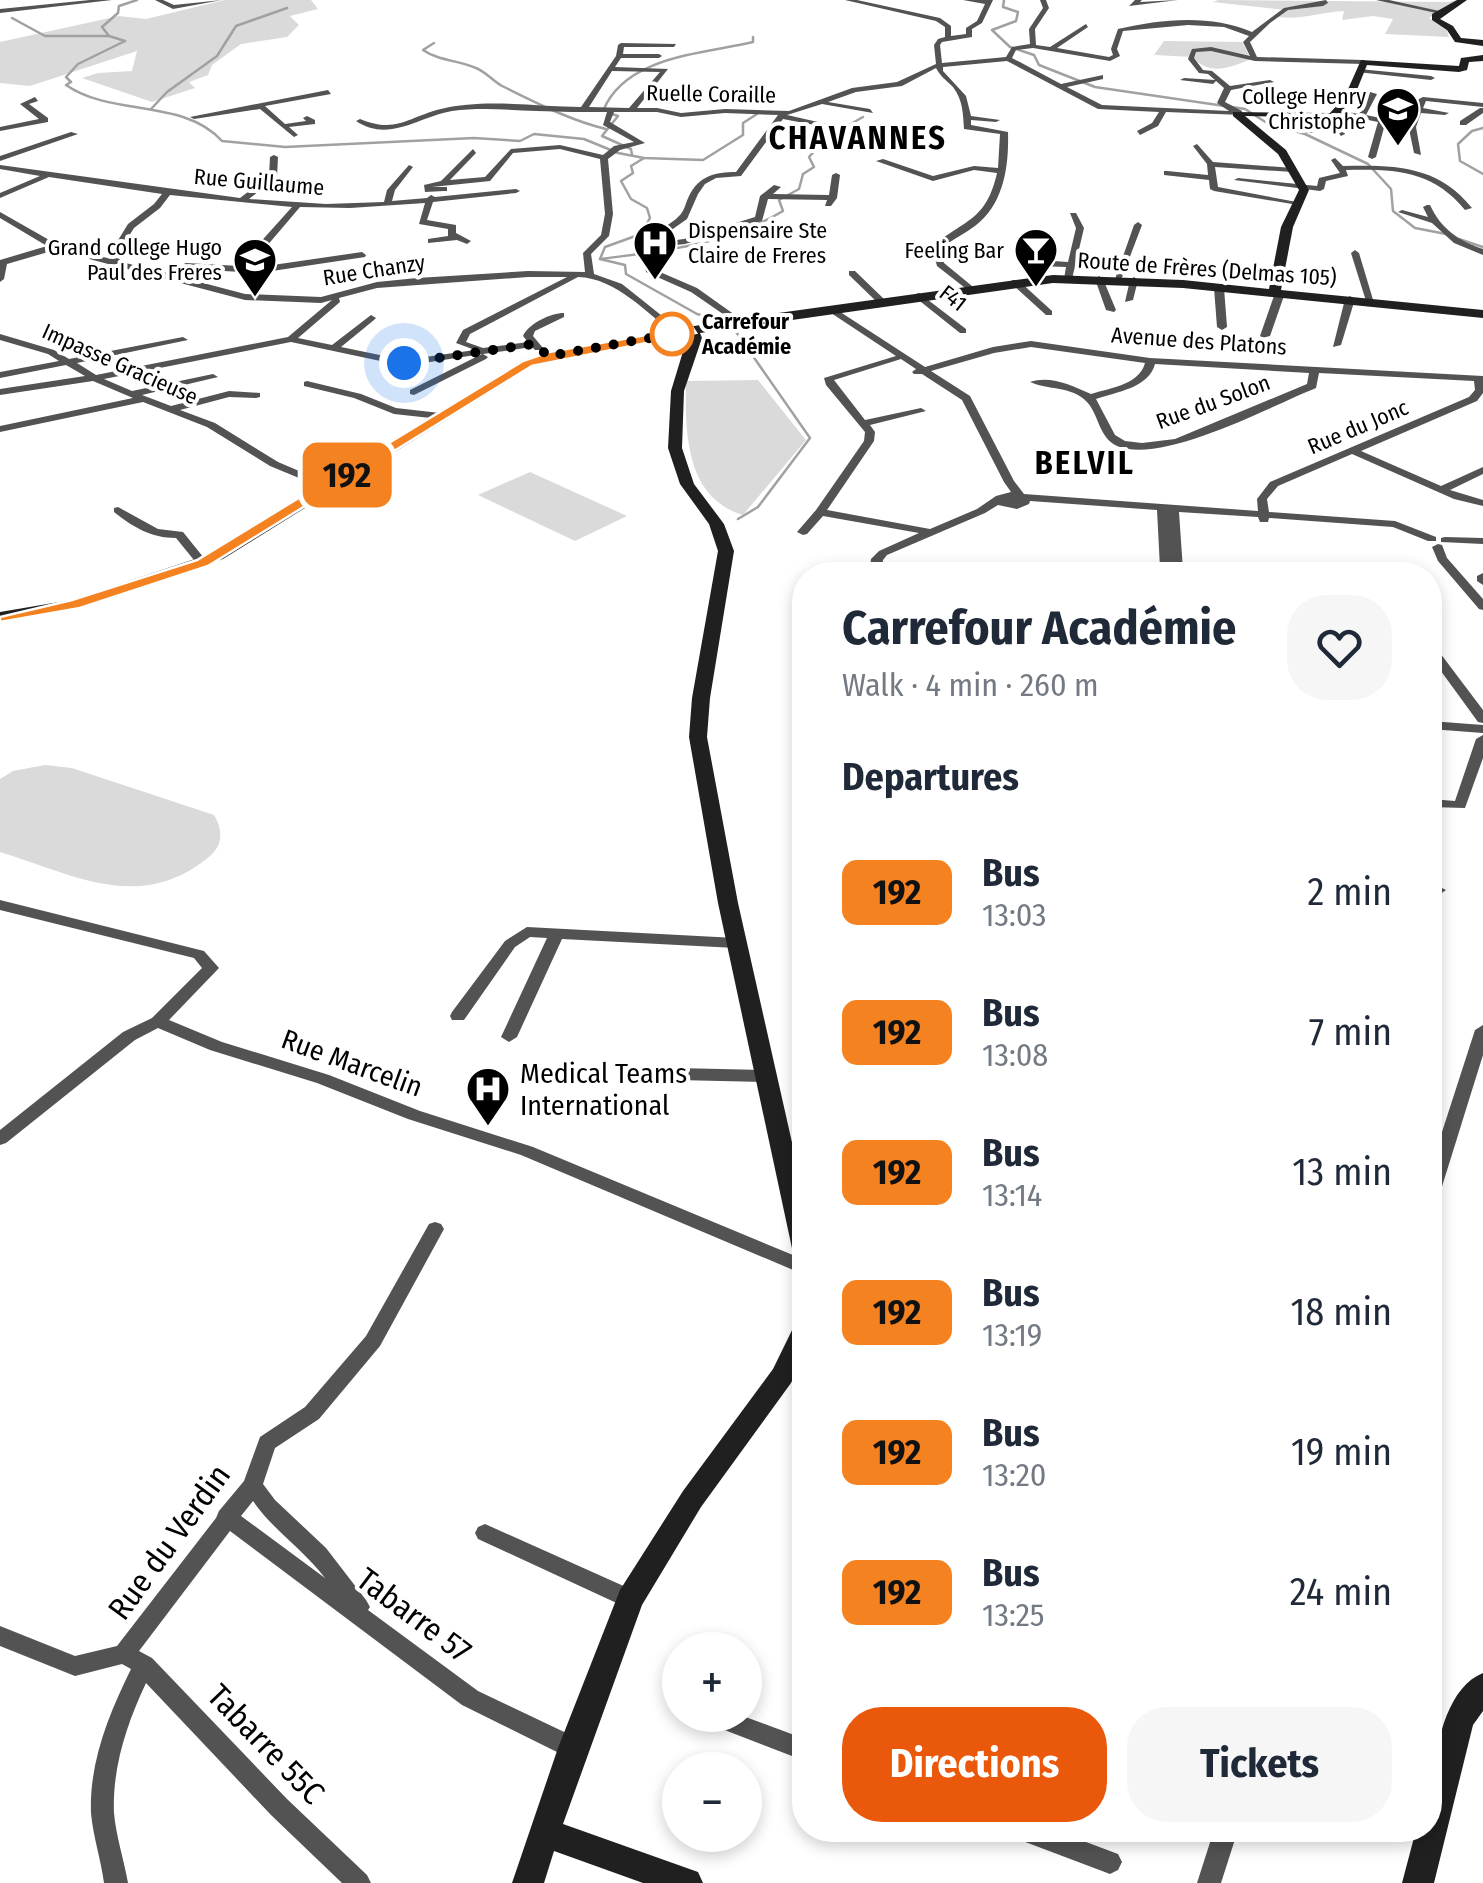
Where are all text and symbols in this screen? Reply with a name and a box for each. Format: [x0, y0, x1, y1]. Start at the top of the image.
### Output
street label: Ruelle Coraille [646, 79, 776, 109]
place label: College Henry Christophe [1242, 83, 1366, 135]
school or university icon: College Henry Christophe [1375, 86, 1421, 147]
district label: CHAVANNES [769, 119, 947, 157]
street label: Rue Guillaume [193, 163, 325, 201]
place label: Dispensaire Ste Claire de Freres [688, 217, 827, 269]
hospital icon: Dispensaire Ste Claire de Freres [632, 220, 678, 281]
bar icon: Feeling Bar [1013, 227, 1059, 288]
place label: Grand college Hugo Paul des Freres [48, 234, 222, 286]
school or university icon: Grand college Hugo Paul des Freres [232, 237, 278, 298]
place label: Feeling Bar [904, 237, 1004, 264]
street label: Route de Frères (Delmas 105) [1077, 246, 1337, 292]
street label: Rue Chanzy [321, 249, 427, 291]
street label: F41 [934, 279, 972, 317]
place label: Carrefour Académie [701, 308, 791, 360]
marker: Carrefour Académie [651, 313, 693, 355]
street label: Impasse Gracieuse [38, 318, 202, 410]
street label: Avenue des Platons [1110, 321, 1288, 361]
your location [379, 338, 429, 388]
street label: Rue du Solon [1152, 369, 1274, 435]
street label: Rue du Jonc [1304, 394, 1413, 460]
line badge: 192 [290, 442, 404, 508]
district label: BELVIL [1035, 444, 1135, 482]
text: 192 [323, 454, 371, 496]
button: heart [1287, 595, 1392, 700]
text: Carrefour Académie [842, 599, 1236, 657]
text: Walk · 4 min · 260 m [842, 666, 1099, 704]
text: Departures [842, 754, 1019, 800]
text: Bus [982, 850, 1040, 896]
text: 2 min [1307, 869, 1392, 915]
text: 192 [873, 871, 921, 913]
text: 13:03 [982, 896, 1046, 934]
text: Bus [982, 990, 1040, 1036]
text: 7 min [1309, 1009, 1392, 1055]
text: 192 [873, 1011, 921, 1053]
street label: Rue Marcelin [277, 1022, 427, 1104]
text: 13:08 [982, 1036, 1048, 1074]
place label: Medical Teams International [520, 1057, 687, 1122]
hospital icon: Medical Teams International [465, 1066, 511, 1127]
text: Bus [982, 1130, 1040, 1176]
text: 13 min [1292, 1149, 1392, 1195]
text: 192 [873, 1151, 921, 1193]
text: 13:14 [982, 1176, 1042, 1214]
text: Bus [982, 1270, 1040, 1316]
text: 18 min [1290, 1289, 1392, 1335]
text: 192 [873, 1291, 921, 1333]
text: 13:19 [982, 1316, 1042, 1354]
text: Bus [982, 1410, 1040, 1456]
text: 19 min [1291, 1429, 1392, 1475]
text: 192 [873, 1431, 921, 1473]
text: 13:20 [982, 1456, 1046, 1494]
street label: Rue du Verdin [100, 1457, 238, 1627]
text: Bus [982, 1550, 1040, 1596]
street label: Tabarre 57 [349, 1560, 479, 1670]
text: 24 min [1290, 1569, 1392, 1615]
text: 192 [873, 1571, 921, 1613]
text: 13:25 [982, 1596, 1045, 1634]
map controls [662, 1632, 762, 1852]
button: + [662, 1632, 762, 1732]
street label: Tabarre 55C [200, 1676, 332, 1812]
button: Directions [842, 1707, 1107, 1822]
button: Tickets [1127, 1707, 1392, 1822]
button: − [662, 1752, 762, 1852]

